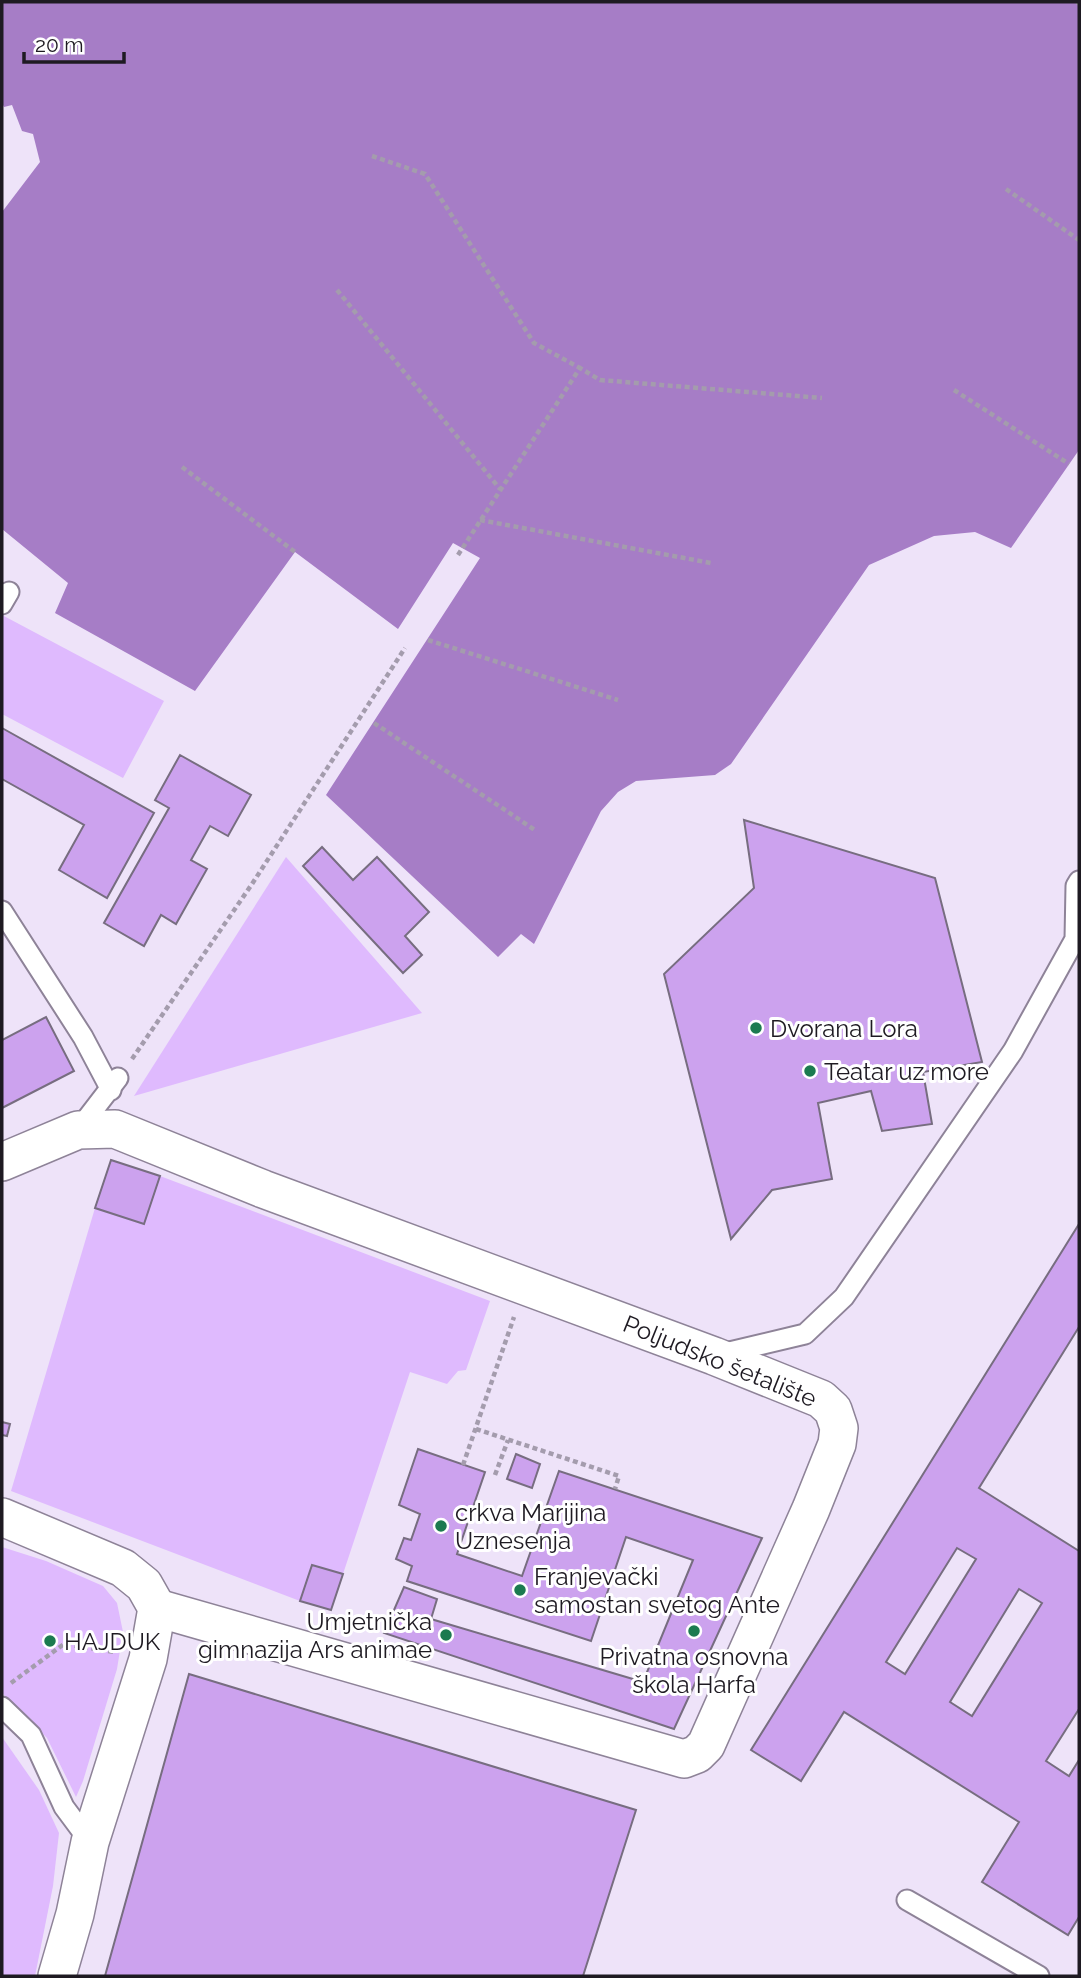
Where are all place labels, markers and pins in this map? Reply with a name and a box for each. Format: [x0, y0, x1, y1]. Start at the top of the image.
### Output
place label: Dvorana Lora [770, 1014, 918, 1043]
marker: Dvorana Lora [748, 1020, 764, 1036]
place label: Teatar uz more [824, 1057, 989, 1086]
marker: Teatar uz more [802, 1063, 818, 1079]
place label: crkva Marijina Uznesenja [455, 1498, 606, 1555]
marker: crkva Marijina Uznesenja [433, 1518, 449, 1534]
place label: Franjevački samostan svetog Ante [534, 1562, 780, 1619]
marker: Franjevački samostan svetog Ante [512, 1582, 528, 1598]
place label: Umjetnička gimnazija Ars animae [198, 1607, 432, 1664]
marker: Privatna osnovna škola Harfa [686, 1623, 702, 1639]
place label: HAJDUK [64, 1627, 161, 1656]
marker: Umjetnička gimnazija Ars animae [438, 1627, 454, 1643]
marker: HAJDUK [42, 1633, 58, 1649]
place label: Privatna osnovna škola Harfa [600, 1642, 788, 1699]

